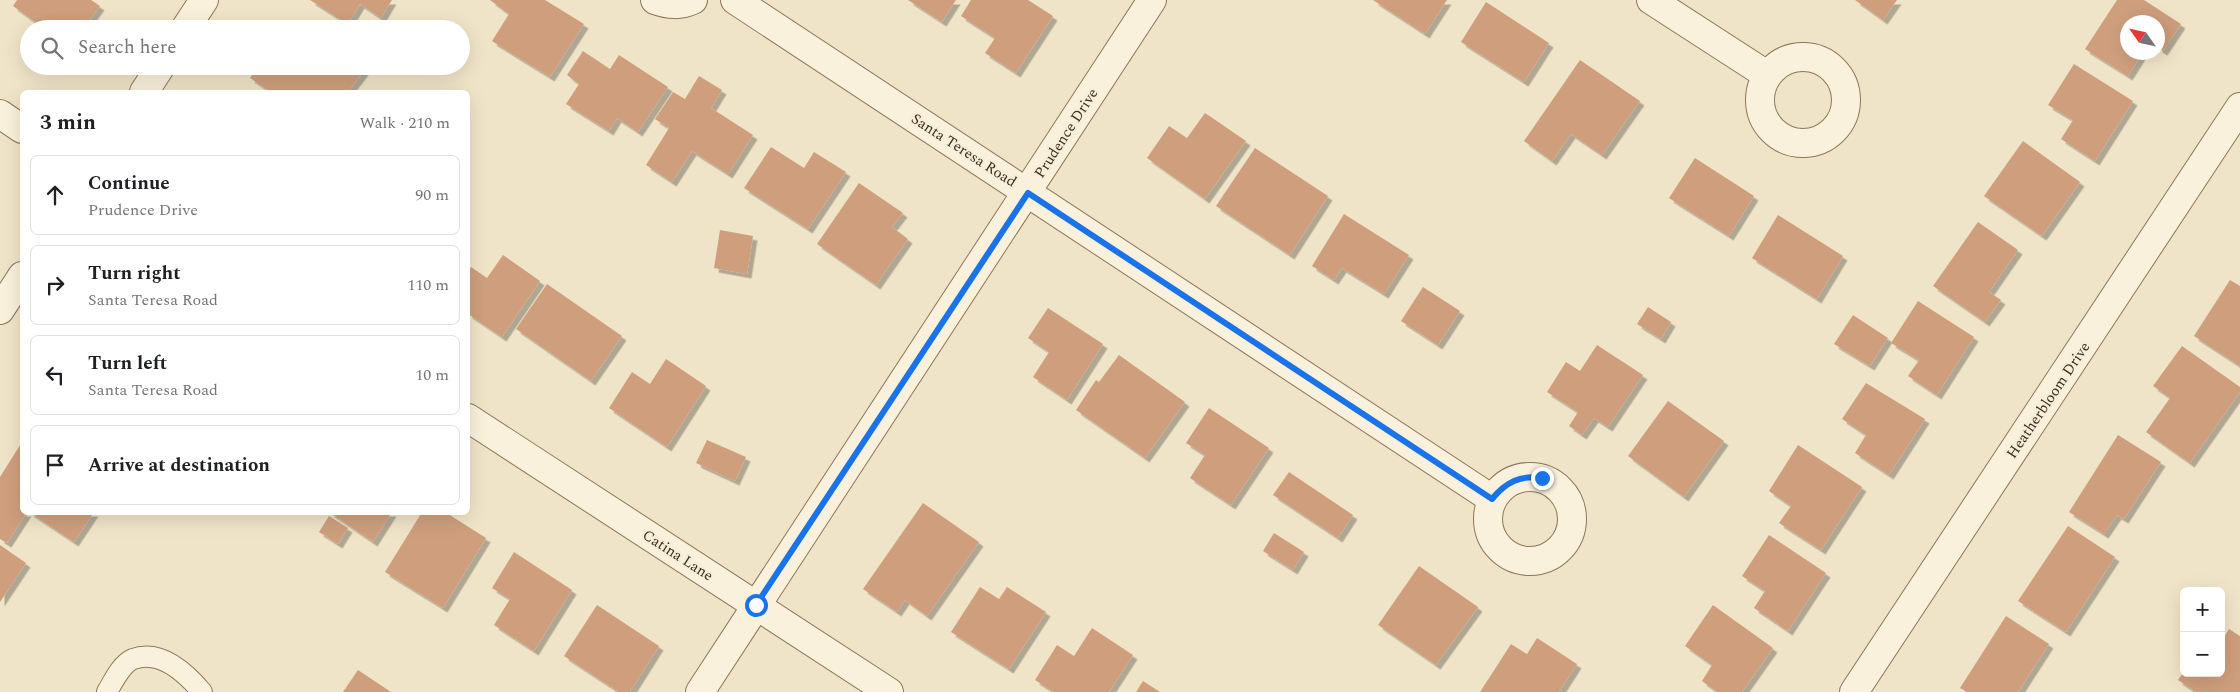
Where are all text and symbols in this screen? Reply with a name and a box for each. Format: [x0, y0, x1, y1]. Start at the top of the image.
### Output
north arrow [2120, 15, 2165, 60]
search box [20, 20, 470, 75]
text: Search here [78, 33, 177, 62]
icon: search [38, 34, 66, 62]
street label: Prudence Drive [1029, 84, 1104, 183]
text: 3 min [40, 107, 96, 139]
street label: Santa Teresa Road [906, 108, 1021, 193]
text: Walk · 210 m [359, 111, 450, 135]
text: Continue [88, 169, 170, 198]
icon: ahead [41, 181, 69, 209]
text: 90 m [415, 183, 449, 207]
text: Prudence Drive [88, 198, 198, 222]
text: Turn right [88, 259, 181, 288]
icon: right [41, 271, 69, 299]
text: 110 m [407, 273, 449, 297]
text: Santa Teresa Road [88, 288, 218, 312]
street label: Heatherbloom Drive [2001, 337, 2096, 463]
text: Turn left [88, 349, 167, 378]
icon: left [41, 361, 69, 389]
text: 10 m [415, 363, 449, 387]
text: Santa Teresa Road [88, 378, 218, 402]
icon: arrive [41, 451, 69, 479]
text: Arrive at destination [88, 451, 270, 480]
route end [1531, 467, 1554, 490]
street label: Catina Lane [638, 524, 718, 587]
map controls [2180, 587, 2225, 677]
button: + [2180, 587, 2225, 632]
route start [745, 594, 768, 617]
button: − [2180, 632, 2225, 677]

